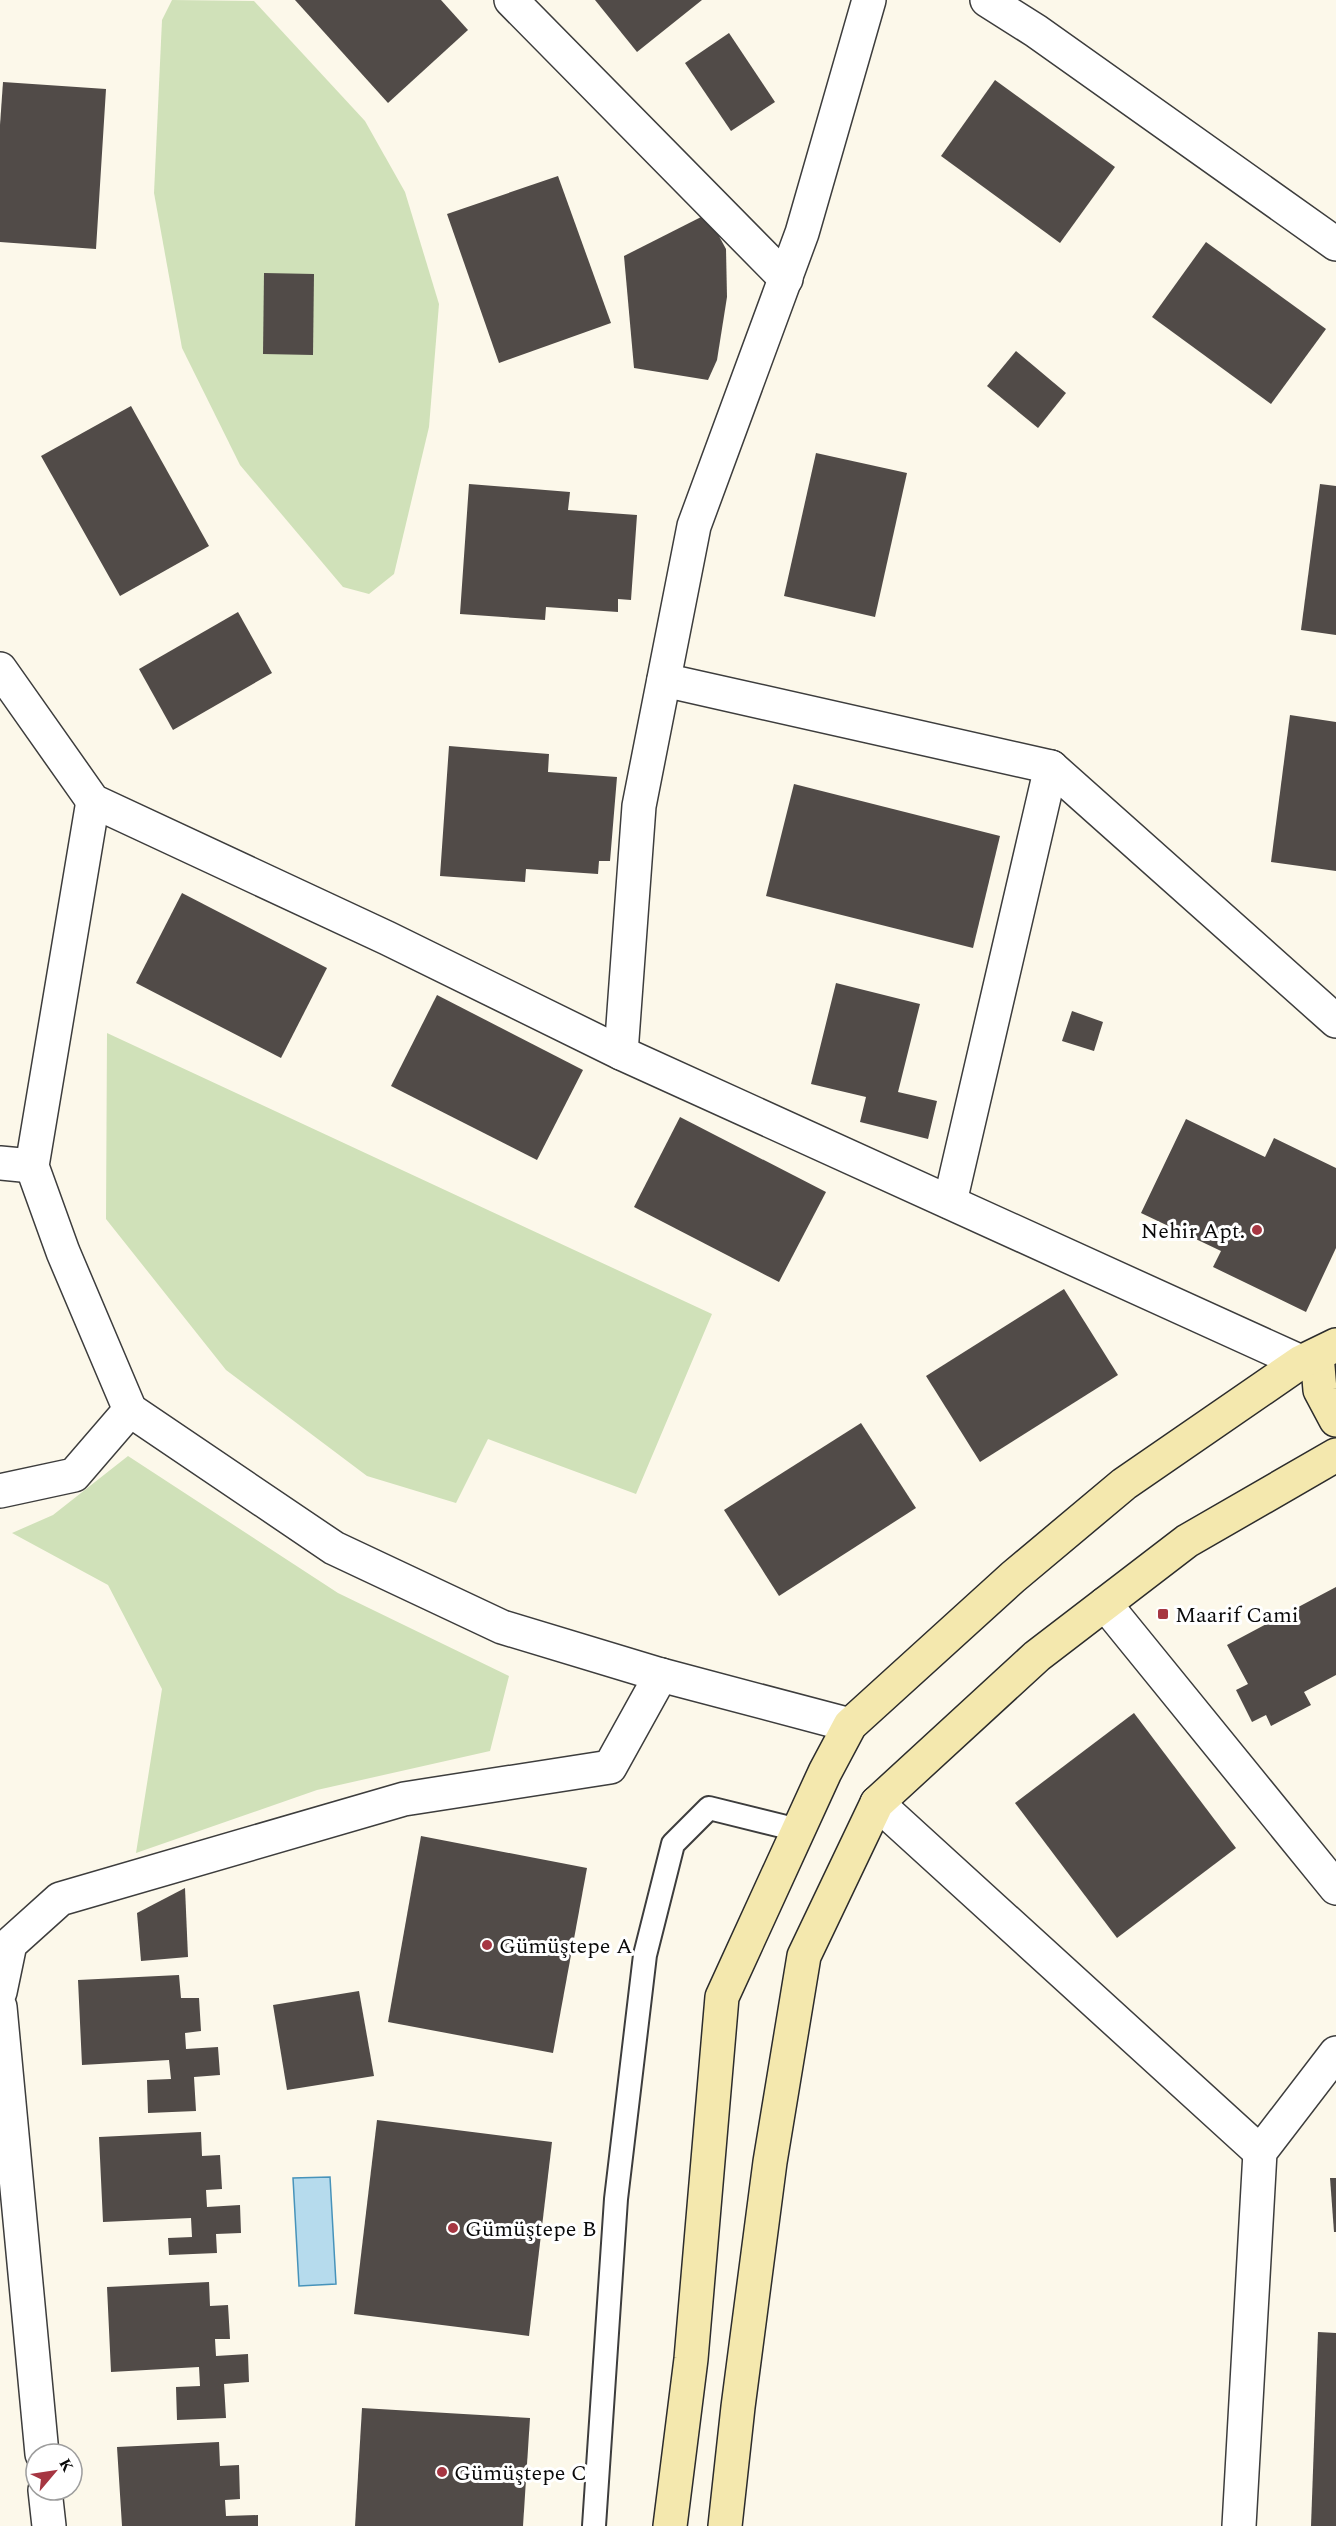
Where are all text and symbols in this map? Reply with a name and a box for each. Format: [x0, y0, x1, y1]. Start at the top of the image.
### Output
place label: Nehir Apt. [1141, 1215, 1245, 1248]
marker: Nehir Apt. [1250, 1223, 1264, 1237]
place label: Maarif Cami [1175, 1599, 1299, 1632]
marker: Maarif Cami [1156, 1607, 1170, 1621]
place label: Gümüştepe A [499, 1930, 632, 1963]
marker: Gümüştepe A [480, 1938, 494, 1952]
place label: Gümüştepe B [465, 2213, 596, 2246]
marker: Gümüştepe B [446, 2221, 460, 2235]
north arrow [24, 2442, 84, 2502]
text: K [53, 2454, 80, 2477]
place label: Gümüştepe C [454, 2457, 587, 2490]
marker: Gümüştepe C [435, 2465, 449, 2479]

